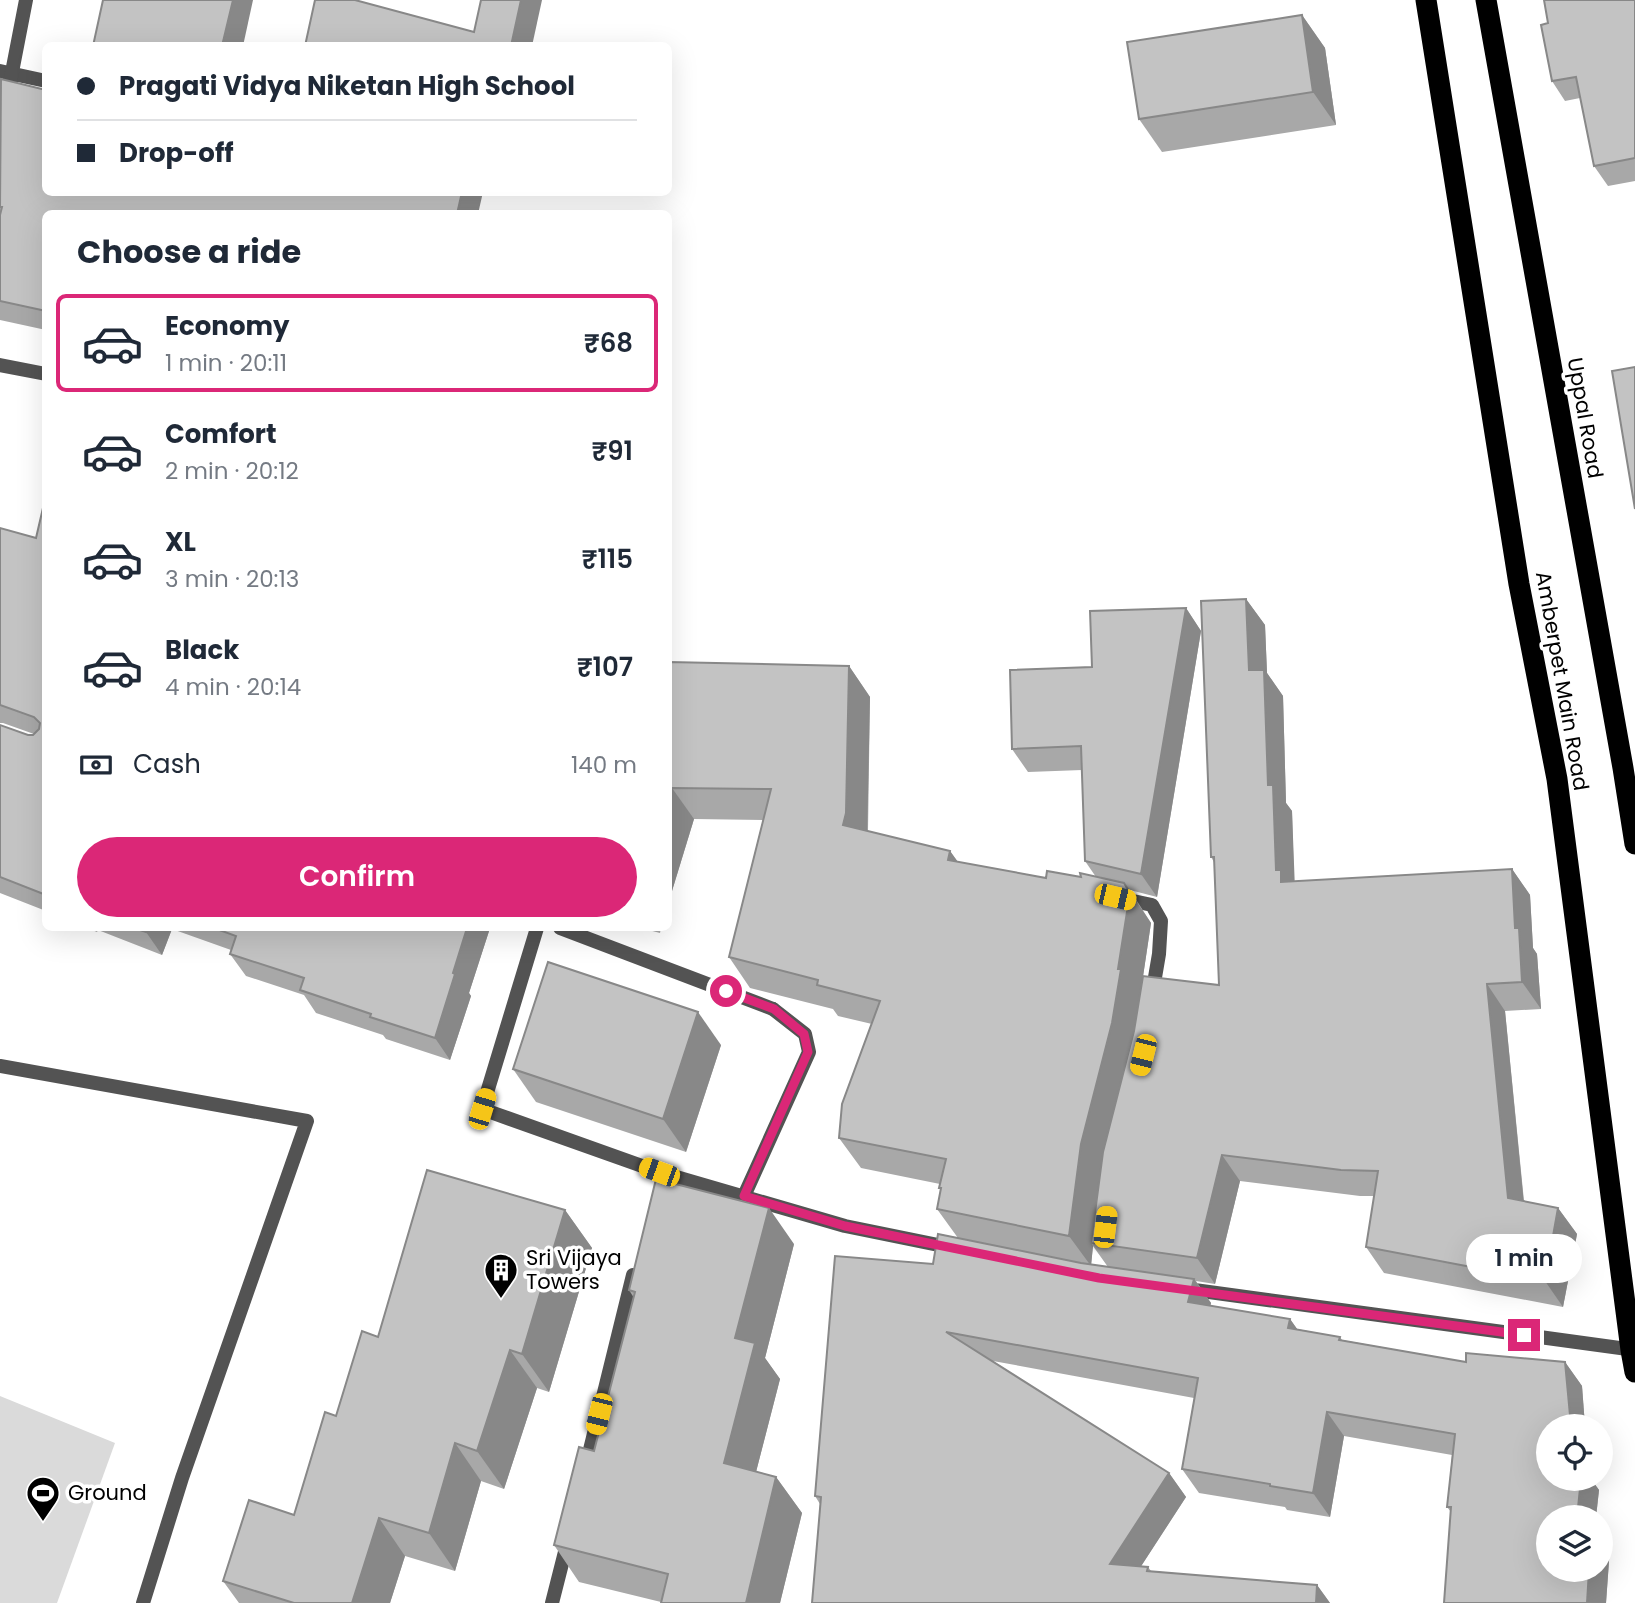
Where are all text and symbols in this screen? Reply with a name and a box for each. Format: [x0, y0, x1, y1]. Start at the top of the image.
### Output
text: Pragati Vidya Niketan High School [119, 68, 575, 104]
text: Drop-off [119, 135, 234, 171]
text: Choose a ride [77, 229, 301, 274]
text: Economy [165, 308, 289, 344]
icon: car [81, 312, 144, 375]
text: ₹68 [584, 325, 633, 361]
text: 1 min · 20:11 [165, 347, 287, 379]
street label: Uppal Road [1561, 355, 1610, 481]
text: Comfort [165, 416, 277, 452]
icon: car [81, 420, 144, 483]
text: ₹91 [591, 433, 633, 469]
text: 2 min · 20:12 [165, 455, 299, 487]
text: XL [165, 524, 196, 560]
icon: car [81, 528, 144, 591]
text: ₹115 [582, 541, 633, 577]
text: 3 min · 20:13 [165, 563, 299, 595]
street label: Amberpet Main Road [1529, 569, 1596, 793]
text: Black [165, 632, 239, 668]
icon: car [81, 636, 144, 699]
text: ₹107 [577, 649, 633, 685]
text: 4 min · 20:14 [165, 671, 301, 703]
icon: cash [77, 746, 115, 784]
text: Cash [133, 746, 201, 782]
text: 140 m [571, 749, 637, 781]
button: Confirm [77, 837, 637, 917]
car [1093, 882, 1138, 912]
route start [710, 975, 742, 1007]
car [1128, 1032, 1159, 1078]
car [466, 1086, 499, 1132]
car [636, 1155, 683, 1189]
car [1093, 1205, 1118, 1249]
callout: 1 min [1466, 1234, 1582, 1282]
text: 1 min [1494, 1242, 1554, 1274]
place label: Sri Vijaya Towers [526, 1243, 622, 1296]
building icon: Sri Vijaya Towers [482, 1251, 520, 1300]
route end [1508, 1319, 1540, 1351]
car [584, 1391, 615, 1437]
map controls [1536, 1414, 1613, 1582]
button: locate [1536, 1414, 1613, 1491]
sports icon: Ground [24, 1474, 62, 1523]
place label: Ground [68, 1478, 147, 1507]
button: layers [1536, 1505, 1613, 1582]

